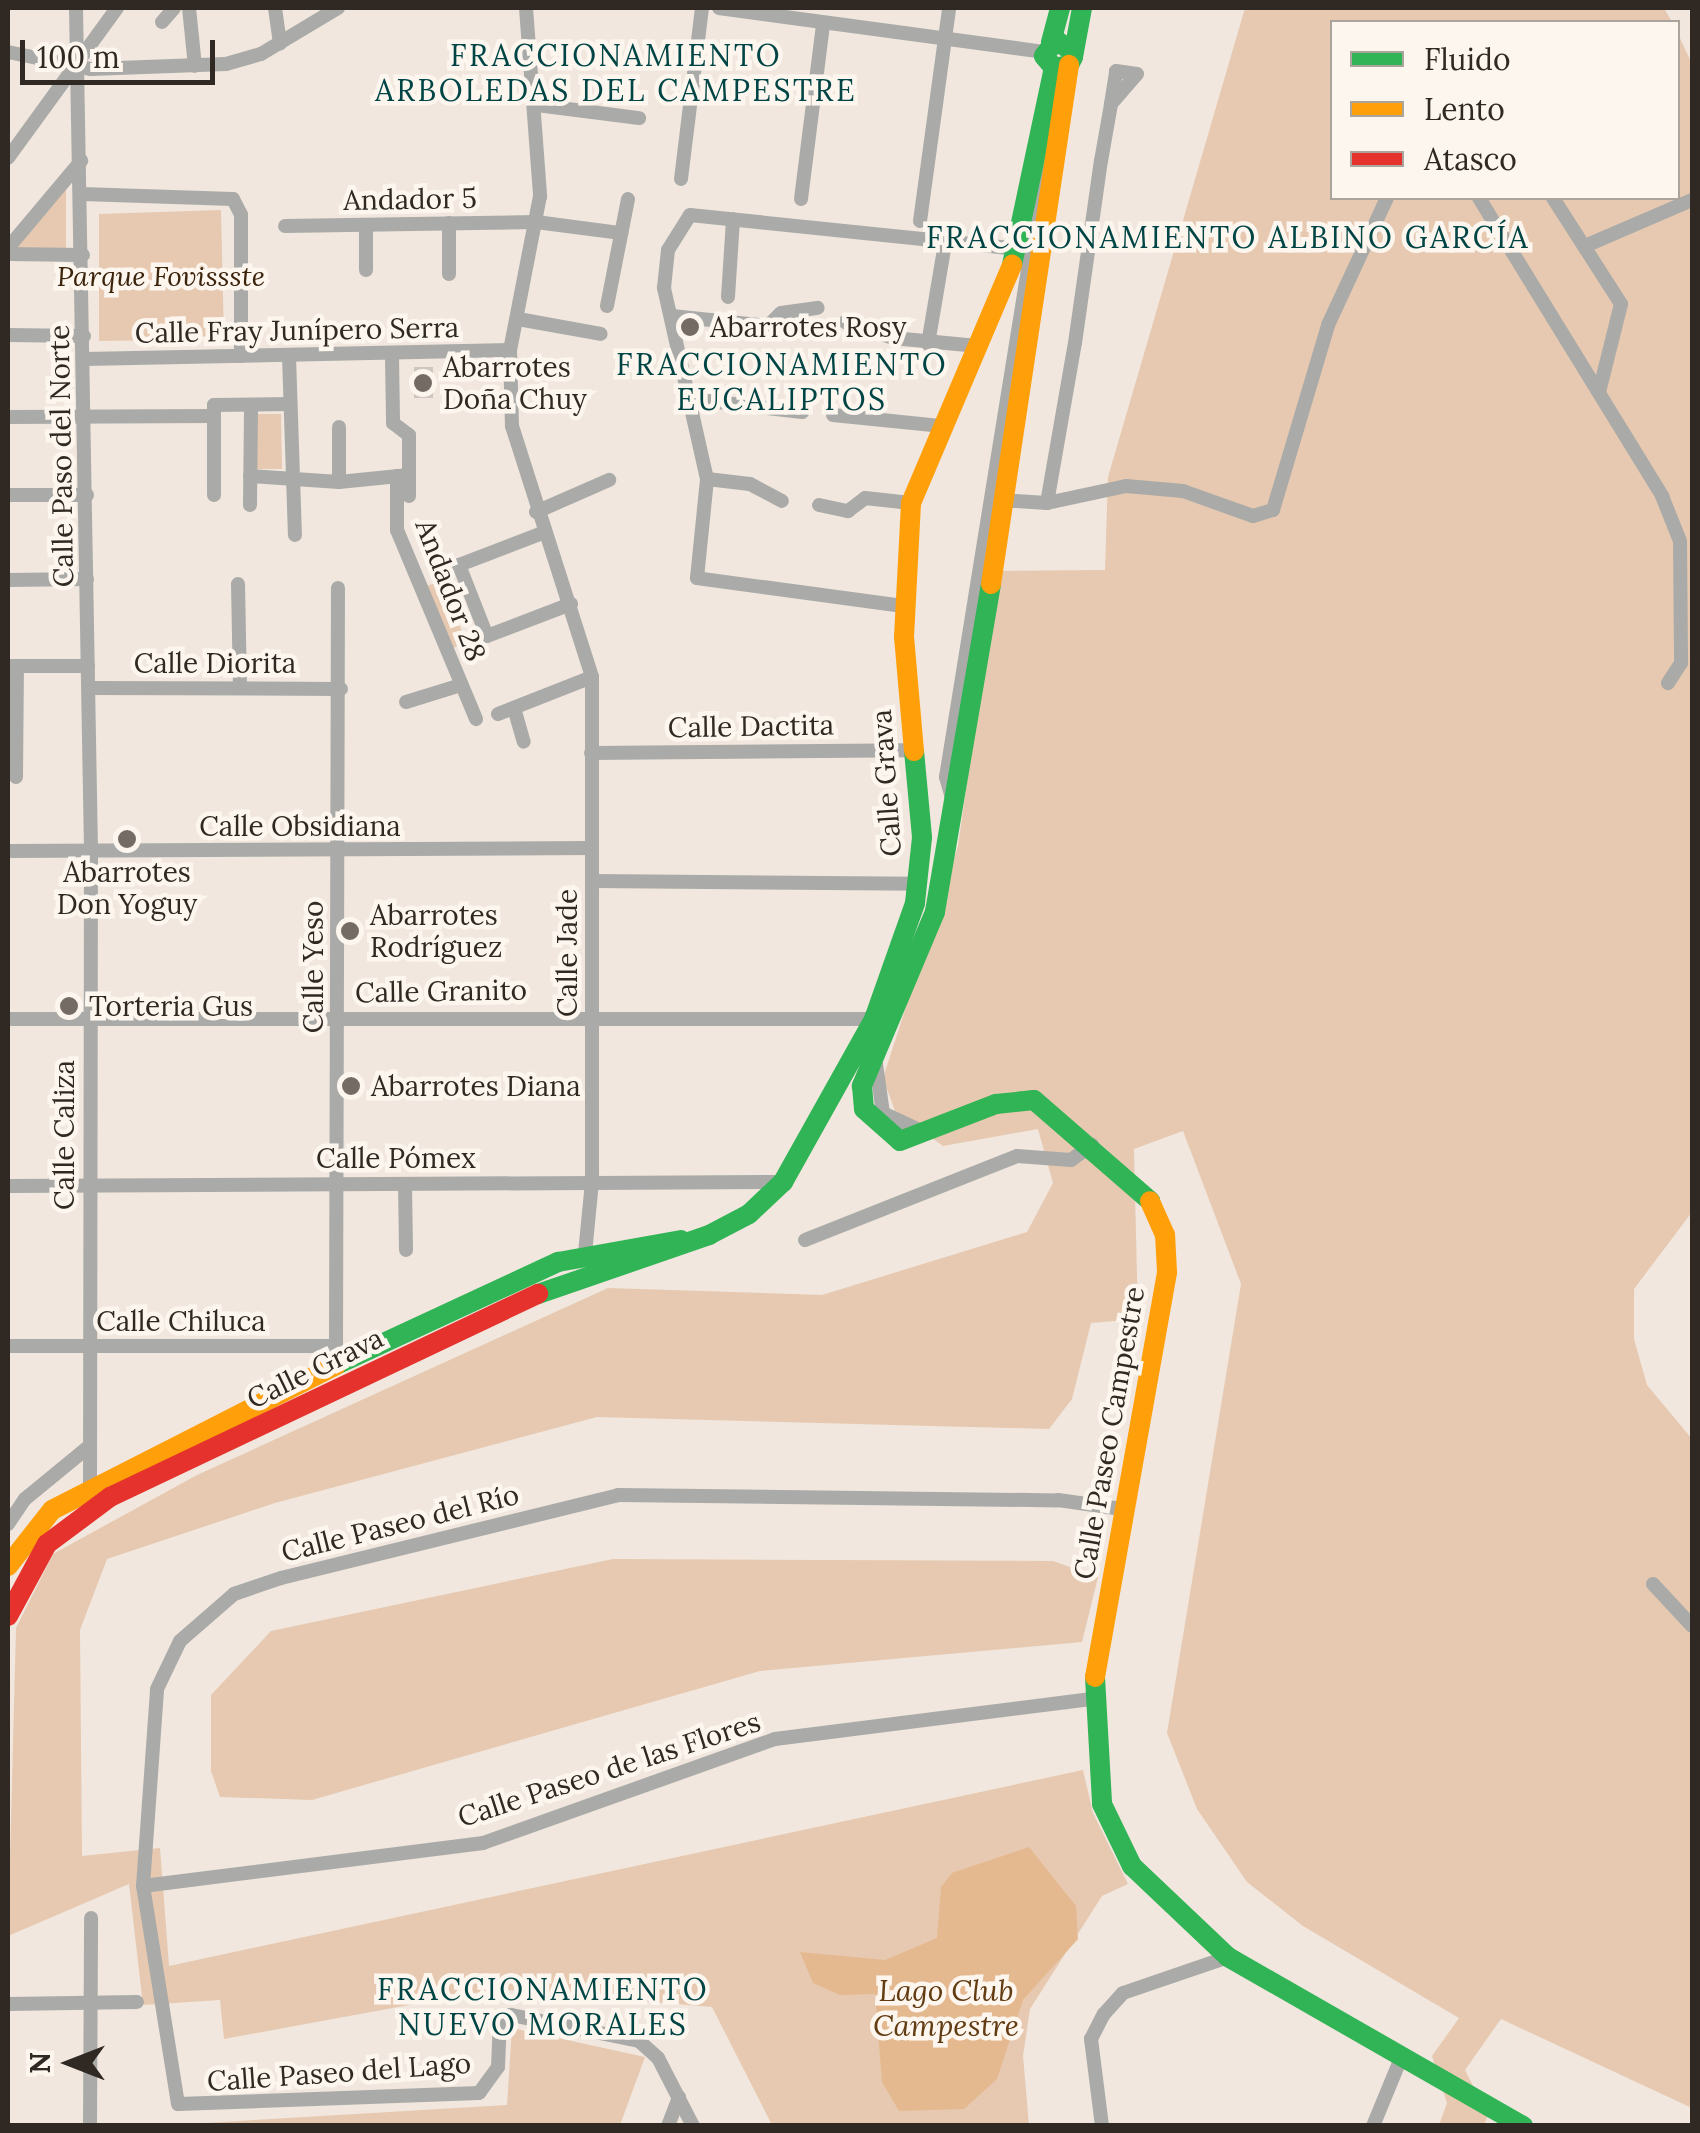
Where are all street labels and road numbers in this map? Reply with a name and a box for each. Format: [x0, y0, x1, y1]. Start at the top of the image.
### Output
street label: Andador 5 [343, 181, 477, 217]
street label: Calle Fray Junípero Serra [135, 310, 459, 350]
street label: Calle Paso del Norte [42, 325, 80, 587]
street label: Andador 28 [409, 514, 493, 666]
street label: Calle Diorita [134, 646, 296, 680]
street label: Calle Dactita [668, 708, 834, 744]
street label: Calle Grava [864, 708, 908, 858]
street label: Calle Obsidiana [199, 809, 401, 843]
street label: Calle Jade [550, 889, 584, 1017]
street label: Calle Yeso [296, 901, 330, 1033]
street label: Calle Granito [355, 973, 527, 1009]
street label: Calle Caliza [47, 1060, 81, 1210]
street label: Calle Pómex [316, 1141, 476, 1175]
street label: Calle Paseo Campestre [1067, 1284, 1151, 1582]
street label: Calle Chiluca [96, 1304, 266, 1338]
street label: Calle Grava [241, 1321, 389, 1415]
street label: Calle Paseo del Río [278, 1477, 522, 1569]
street label: Calle Paseo de las Flores [454, 1704, 764, 1834]
street label: Calle Paseo del Lago [206, 2046, 472, 2098]

